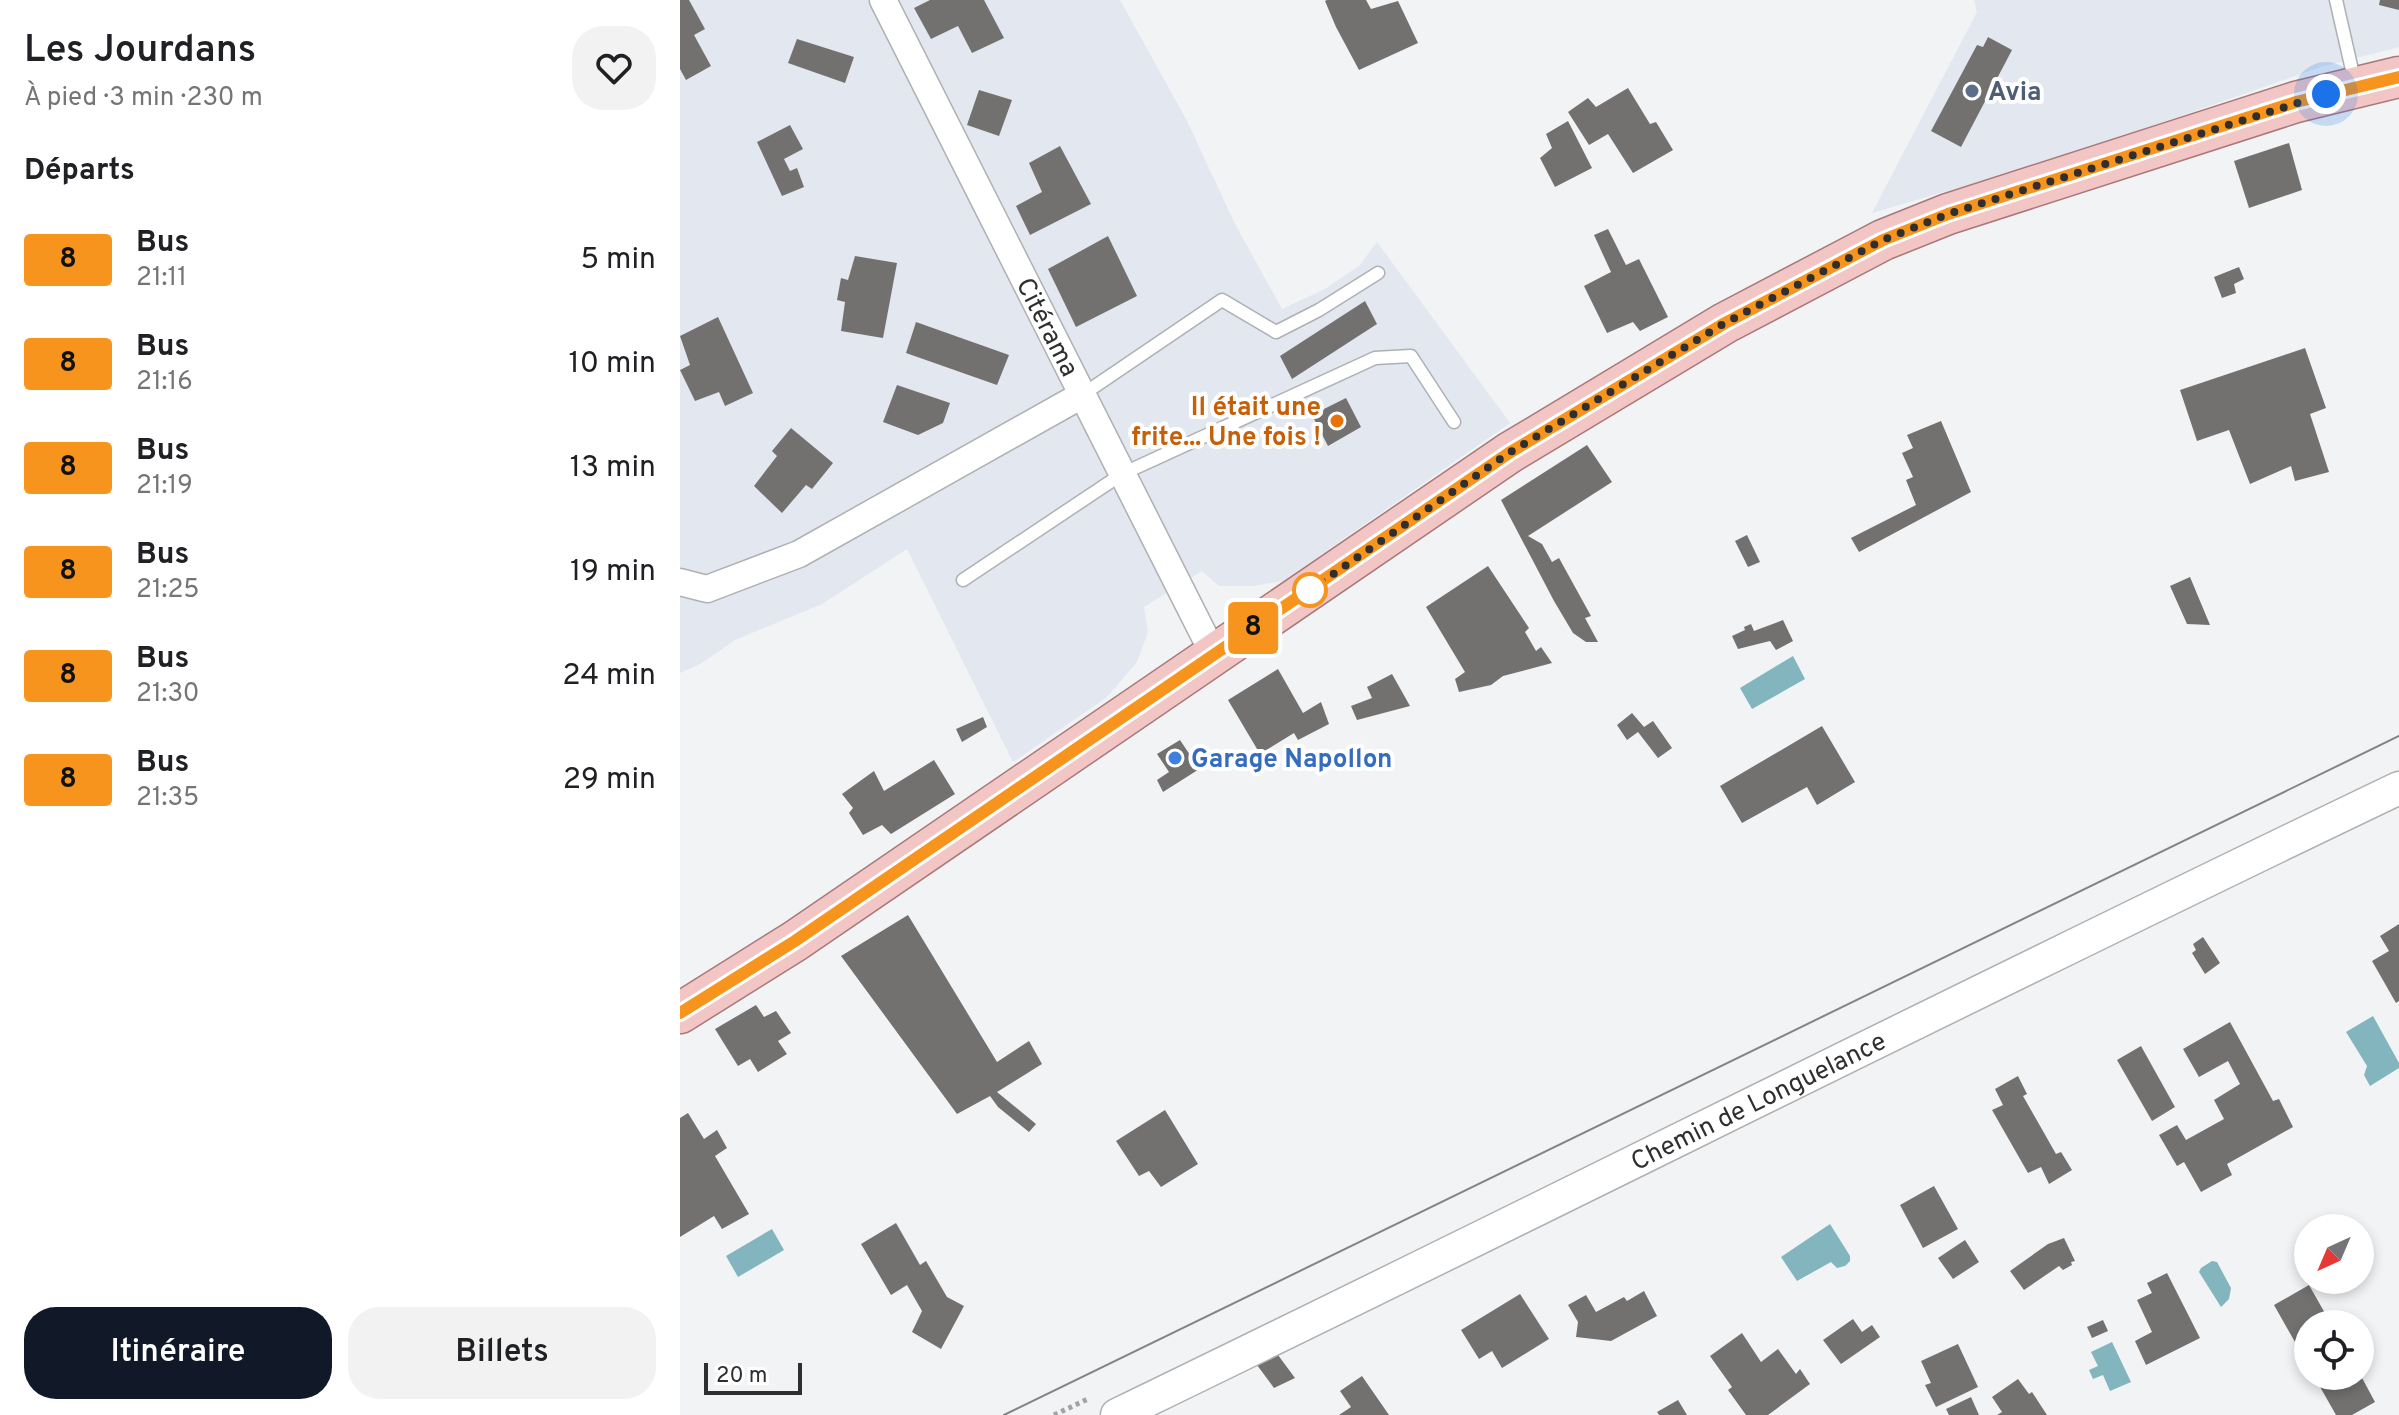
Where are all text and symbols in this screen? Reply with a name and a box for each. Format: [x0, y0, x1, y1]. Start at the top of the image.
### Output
button: heart [572, 26, 656, 110]
text: Les Jourdans [24, 27, 256, 76]
your location [2306, 74, 2346, 114]
place label: Avia [1988, 77, 2042, 110]
text: À pied · 3 min · 230 m [24, 82, 263, 115]
marker: Avia [1963, 82, 1981, 100]
text: Départs [24, 153, 135, 190]
text: Bus [136, 225, 189, 262]
text: 8 [59, 242, 77, 278]
text: 5 min [580, 242, 656, 279]
text: 21:11 [136, 262, 187, 295]
street label: Citérama [1007, 273, 1085, 383]
text: Bus [136, 329, 189, 366]
text: 8 [59, 346, 77, 382]
text: 10 min [569, 346, 656, 383]
text: 21:16 [136, 366, 193, 399]
place label: Il était une frite... Une fois ! [1131, 392, 1321, 455]
marker: Il était une frite... Une fois ! [1328, 412, 1346, 430]
text: Bus [136, 433, 189, 470]
text: 8 [59, 450, 77, 486]
text: 13 min [570, 450, 656, 487]
text: 21:19 [136, 470, 193, 503]
text: Bus [136, 537, 189, 574]
text: 8 [59, 554, 77, 590]
text: 19 min [570, 554, 656, 591]
unlabelled marker [1293, 573, 1327, 607]
text: 21:25 [136, 574, 200, 607]
line badge: 8 [1227, 602, 1279, 654]
text: 8 [1244, 610, 1262, 646]
text: Bus [136, 641, 189, 678]
text: 8 [59, 658, 77, 694]
text: 24 min [562, 658, 656, 695]
text: 21:30 [136, 678, 200, 711]
place label: Garage Napollon [1191, 744, 1393, 777]
text: Bus [136, 745, 189, 782]
marker: Garage Napollon [1166, 749, 1184, 767]
text: 8 [59, 762, 77, 798]
text: 29 min [563, 762, 656, 799]
text: 21:35 [136, 782, 199, 815]
street label: Chemin de Longuelance [1626, 1026, 1892, 1180]
north arrow [2294, 1214, 2374, 1294]
map controls [2294, 1214, 2374, 1390]
button: Itinéraire [24, 1307, 332, 1399]
button: Billets [348, 1307, 656, 1399]
button: locate [2294, 1310, 2374, 1390]
scale bar [704, 1359, 802, 1395]
text: 20 m [716, 1363, 767, 1390]

